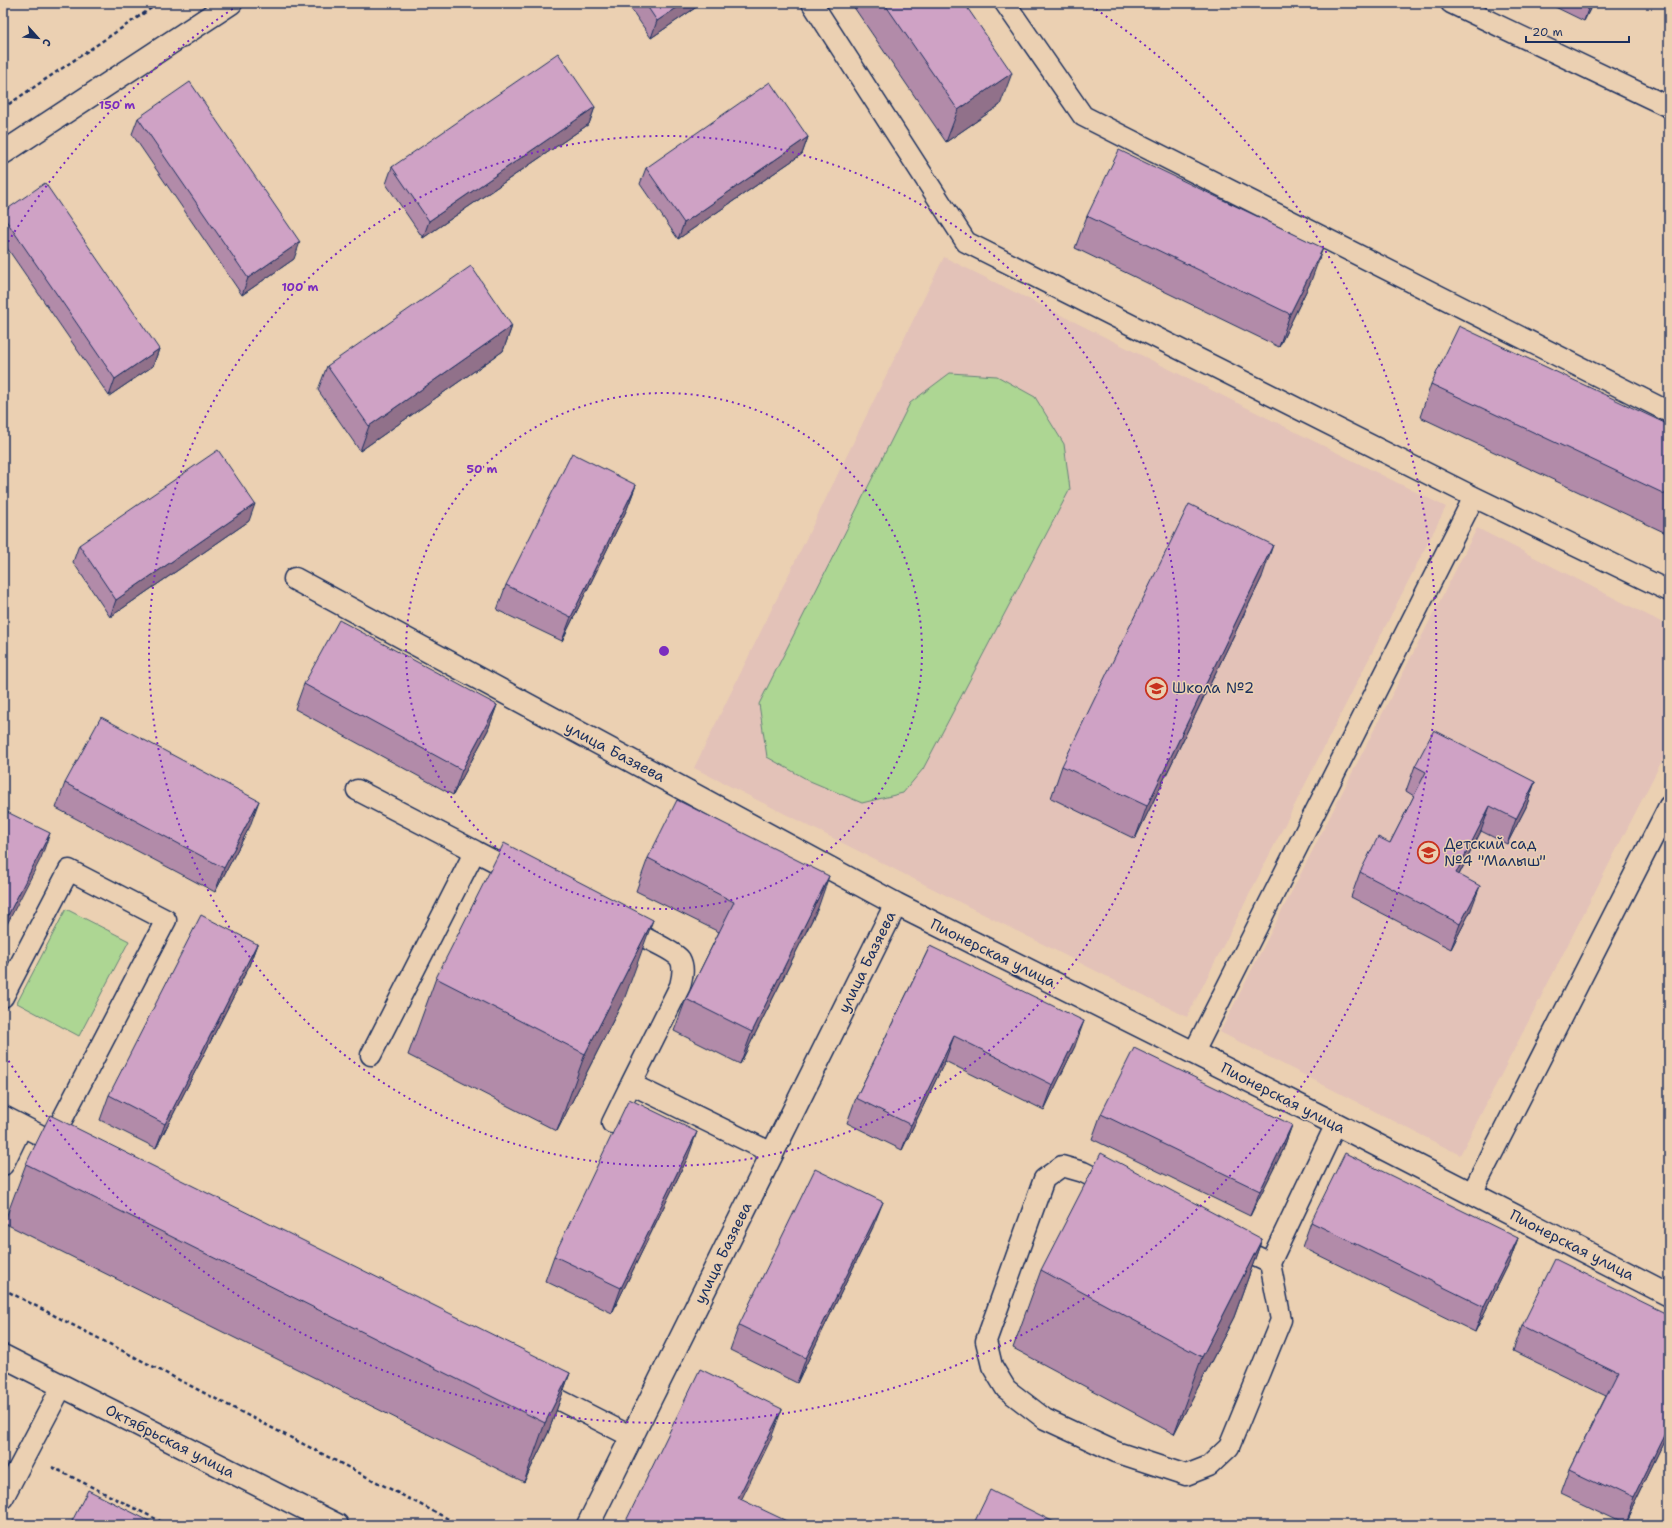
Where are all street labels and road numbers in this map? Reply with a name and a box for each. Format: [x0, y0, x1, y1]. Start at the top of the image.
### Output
street label: улица Базяева [561, 717, 669, 787]
street label: улица Базяева [834, 907, 901, 1016]
street label: Пионерская улица [927, 914, 1060, 992]
street label: Пионерская улица [1217, 1058, 1349, 1138]
street label: улица Базяева [690, 1198, 757, 1307]
street label: Пионерская улица [1506, 1205, 1638, 1285]
street label: Октябрьская улица [102, 1400, 239, 1483]

